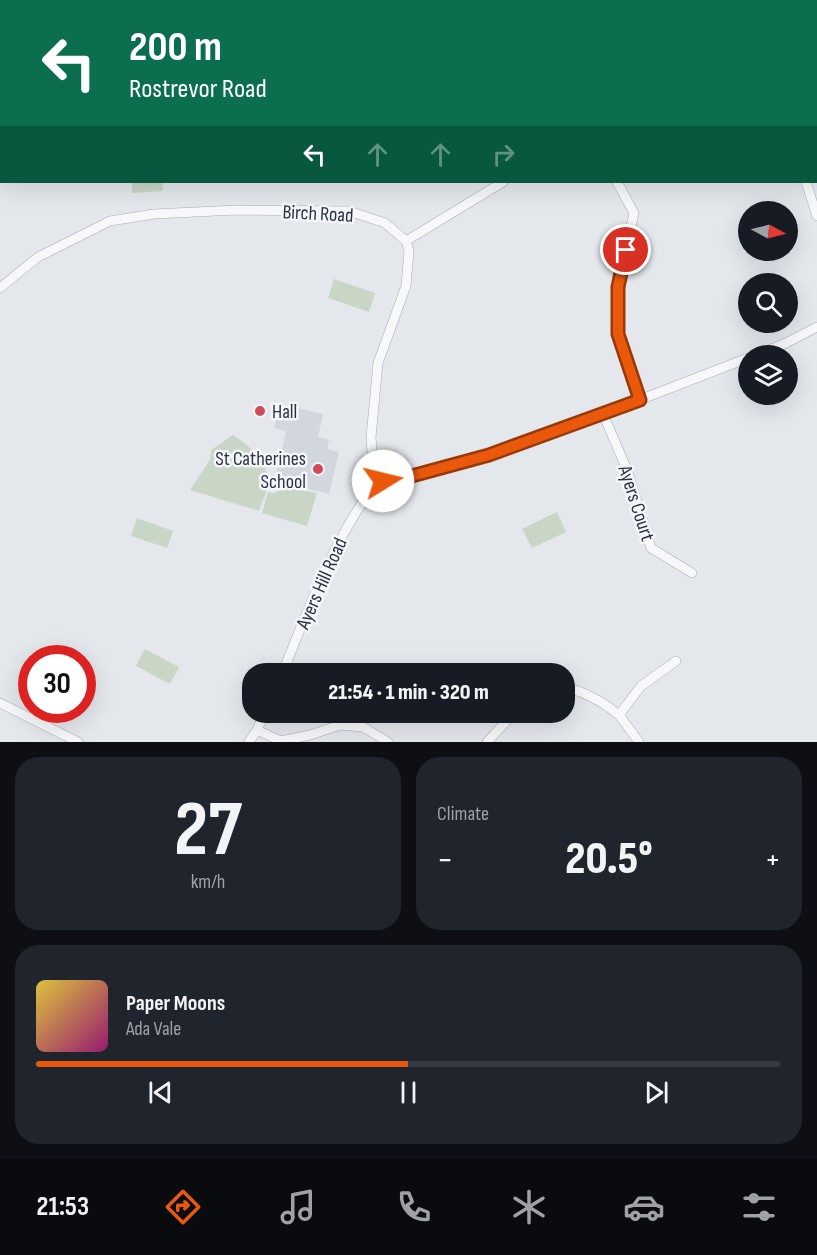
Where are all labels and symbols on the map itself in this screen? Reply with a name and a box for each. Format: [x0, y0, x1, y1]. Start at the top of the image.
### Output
street label: Birch Road [282, 200, 354, 228]
north arrow [738, 201, 798, 261]
pin [600, 224, 651, 275]
place label: Hall [272, 400, 297, 424]
marker: Hall [253, 404, 267, 418]
place label: St Catherines School [215, 447, 306, 494]
position arrow [351, 449, 415, 513]
marker: St Catherines School [311, 462, 325, 476]
street label: Ayers Court [612, 462, 660, 544]
street label: Ayers Hill Road [291, 534, 353, 634]
speed limit sign: 30 [18, 645, 96, 723]

